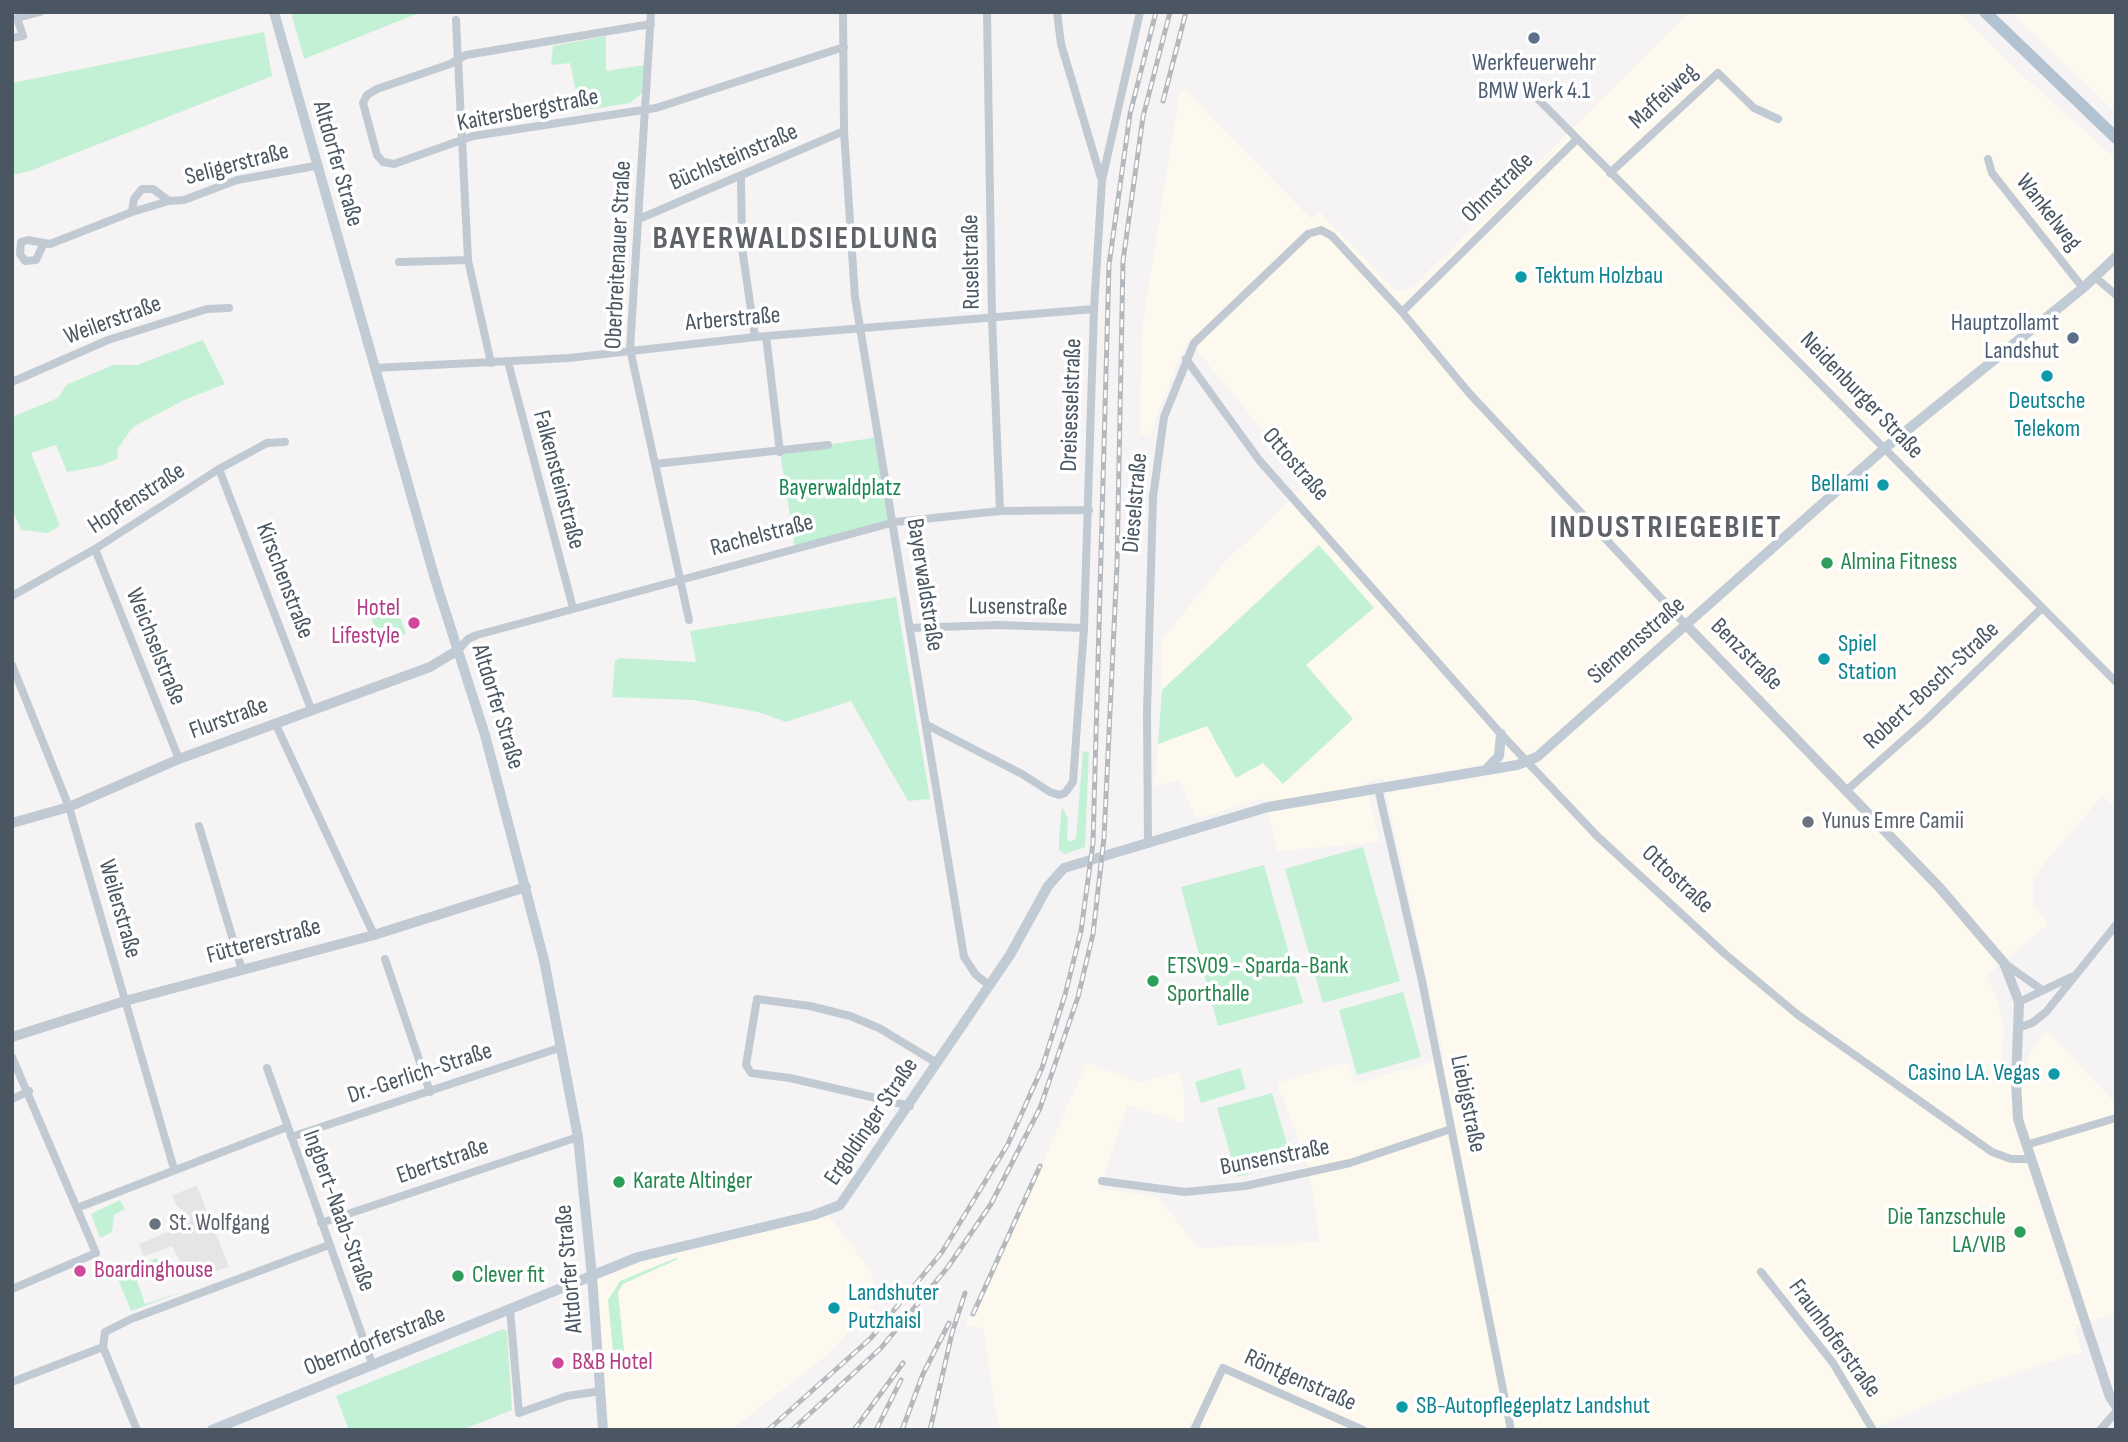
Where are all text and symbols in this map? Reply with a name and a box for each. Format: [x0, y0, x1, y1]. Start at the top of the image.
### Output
marker: Werkfeuerwehr BMW Werk 4.1 [1526, 30, 1542, 46]
place label: Werkfeuerwehr BMW Werk 4.1 [1472, 50, 1596, 106]
street label: Maffeiweg [1624, 58, 1704, 136]
street label: Kaitersbergstraße [455, 83, 601, 139]
street label: Altdorfer Straße [305, 98, 369, 230]
street label: Büchlsteinstraße [666, 118, 802, 198]
street label: Seligerstraße [182, 137, 292, 193]
street label: Ohmstraße [1456, 147, 1540, 229]
street label: Oberbreitenauer Straße [600, 160, 638, 350]
street label: Wankelweg [2009, 169, 2087, 257]
street label: Ruselstraße [957, 214, 987, 310]
district label: BAYERWALDSIEDLUNG [655, 221, 937, 259]
place label: Tektum Holzbau [1535, 263, 1663, 291]
marker: Tektum Holzbau [1513, 269, 1529, 285]
street label: Weilerstraße [60, 290, 166, 352]
street label: Arberstraße [684, 302, 782, 338]
place label: Hauptzollamt Landshut [1951, 310, 2059, 366]
street label: Neidenburger Straße [1793, 327, 1929, 465]
marker: Hauptzollamt Landshut [2065, 330, 2081, 346]
street label: Dreisesselstraße [1055, 338, 1089, 472]
marker: Deutsche Telekom [2039, 368, 2055, 384]
place label: Deutsche Telekom [2009, 388, 2085, 444]
street label: Falkensteinstraße [526, 407, 590, 553]
street label: Ottostraße [1255, 422, 1335, 508]
street label: Dieselstraße [1117, 452, 1155, 554]
street label: Hopfenstraße [83, 457, 191, 541]
place label: Bellami [1811, 471, 1869, 499]
park label: Bayerwaldplatz [779, 475, 901, 503]
marker: Bellami [1875, 477, 1891, 493]
street label: Rachelstraße [707, 508, 817, 564]
district label: INDUSTRIEGEBIET [1552, 510, 1780, 548]
street label: Bayerwaldstraße [899, 517, 949, 653]
street label: Kirschenstraße [249, 519, 319, 643]
place label: Almina Fitness [1841, 549, 1957, 577]
marker: Almina Fitness [1819, 555, 1835, 571]
street label: Weichselstraße [119, 584, 191, 710]
street label: Siemensstraße [1582, 591, 1692, 691]
street label: Lusenstraße [968, 593, 1068, 623]
place label: Hotel Lifestyle [331, 595, 400, 651]
street label: Benzstraße [1704, 613, 1788, 697]
marker: Hotel Lifestyle [406, 615, 422, 631]
street label: Robert-Bosch-Straße [1858, 616, 2006, 756]
place label: Spiel Station [1838, 631, 1897, 687]
street label: Altdorfer Straße [464, 641, 530, 773]
marker: Spiel Station [1816, 651, 1832, 667]
street label: Flurstraße [186, 692, 272, 746]
place label: Yunus Emre Camii [1822, 808, 1964, 836]
marker: Yunus Emre Camii [1800, 814, 1816, 830]
street label: Ottostraße [1635, 840, 1719, 920]
street label: Weilerstraße [91, 856, 147, 962]
street label: Füttererstraße [204, 913, 324, 971]
place label: ETSV09 - Sparda-Bank Sporthalle [1167, 953, 1348, 1009]
marker: ETSV09 - Sparda-Bank Sporthalle [1145, 973, 1161, 989]
street label: Dr.-Gerlich-Straße [344, 1037, 496, 1111]
street label: Ergoldinger Straße [819, 1053, 925, 1191]
street label: Liebigstraße [1443, 1053, 1491, 1155]
place label: Casino LA. Vegas [1908, 1060, 2040, 1088]
marker: Casino LA. Vegas [2046, 1066, 2062, 1082]
street label: Ingbert-Naab-Straße [295, 1126, 381, 1296]
street label: Ebertstraße [393, 1133, 493, 1191]
street label: Bunsenstraße [1218, 1133, 1332, 1183]
place label: Karate Altinger [633, 1168, 752, 1196]
marker: Karate Altinger [611, 1174, 627, 1190]
street label: Altdorfer Straße [550, 1203, 590, 1335]
place label: Die Tanzschule LA/VIB [1887, 1204, 2006, 1260]
place label: St. Wolfgang [169, 1210, 270, 1238]
marker: St. Wolfgang [147, 1216, 163, 1232]
marker: Die Tanzschule LA/VIB [2012, 1224, 2028, 1240]
place label: Boardinghouse [94, 1257, 213, 1285]
place label: Clever fit [472, 1262, 545, 1290]
marker: Boardinghouse [72, 1263, 88, 1279]
marker: Clever fit [450, 1268, 466, 1284]
street label: Fraunhoferstraße [1781, 1274, 1887, 1404]
place label: Landshuter Putzhaisl [848, 1280, 939, 1336]
marker: Landshuter Putzhaisl [826, 1300, 842, 1316]
street label: Oberndorferstraße [300, 1301, 450, 1383]
street label: Röntgenstraße [1240, 1344, 1360, 1418]
place label: B&B Hotel [572, 1349, 653, 1377]
marker: B&B Hotel [550, 1355, 566, 1371]
place label: SB-Autopflegeplatz Landshut [1416, 1393, 1650, 1421]
marker: SB-Autopflegeplatz Landshut [1394, 1399, 1410, 1415]

